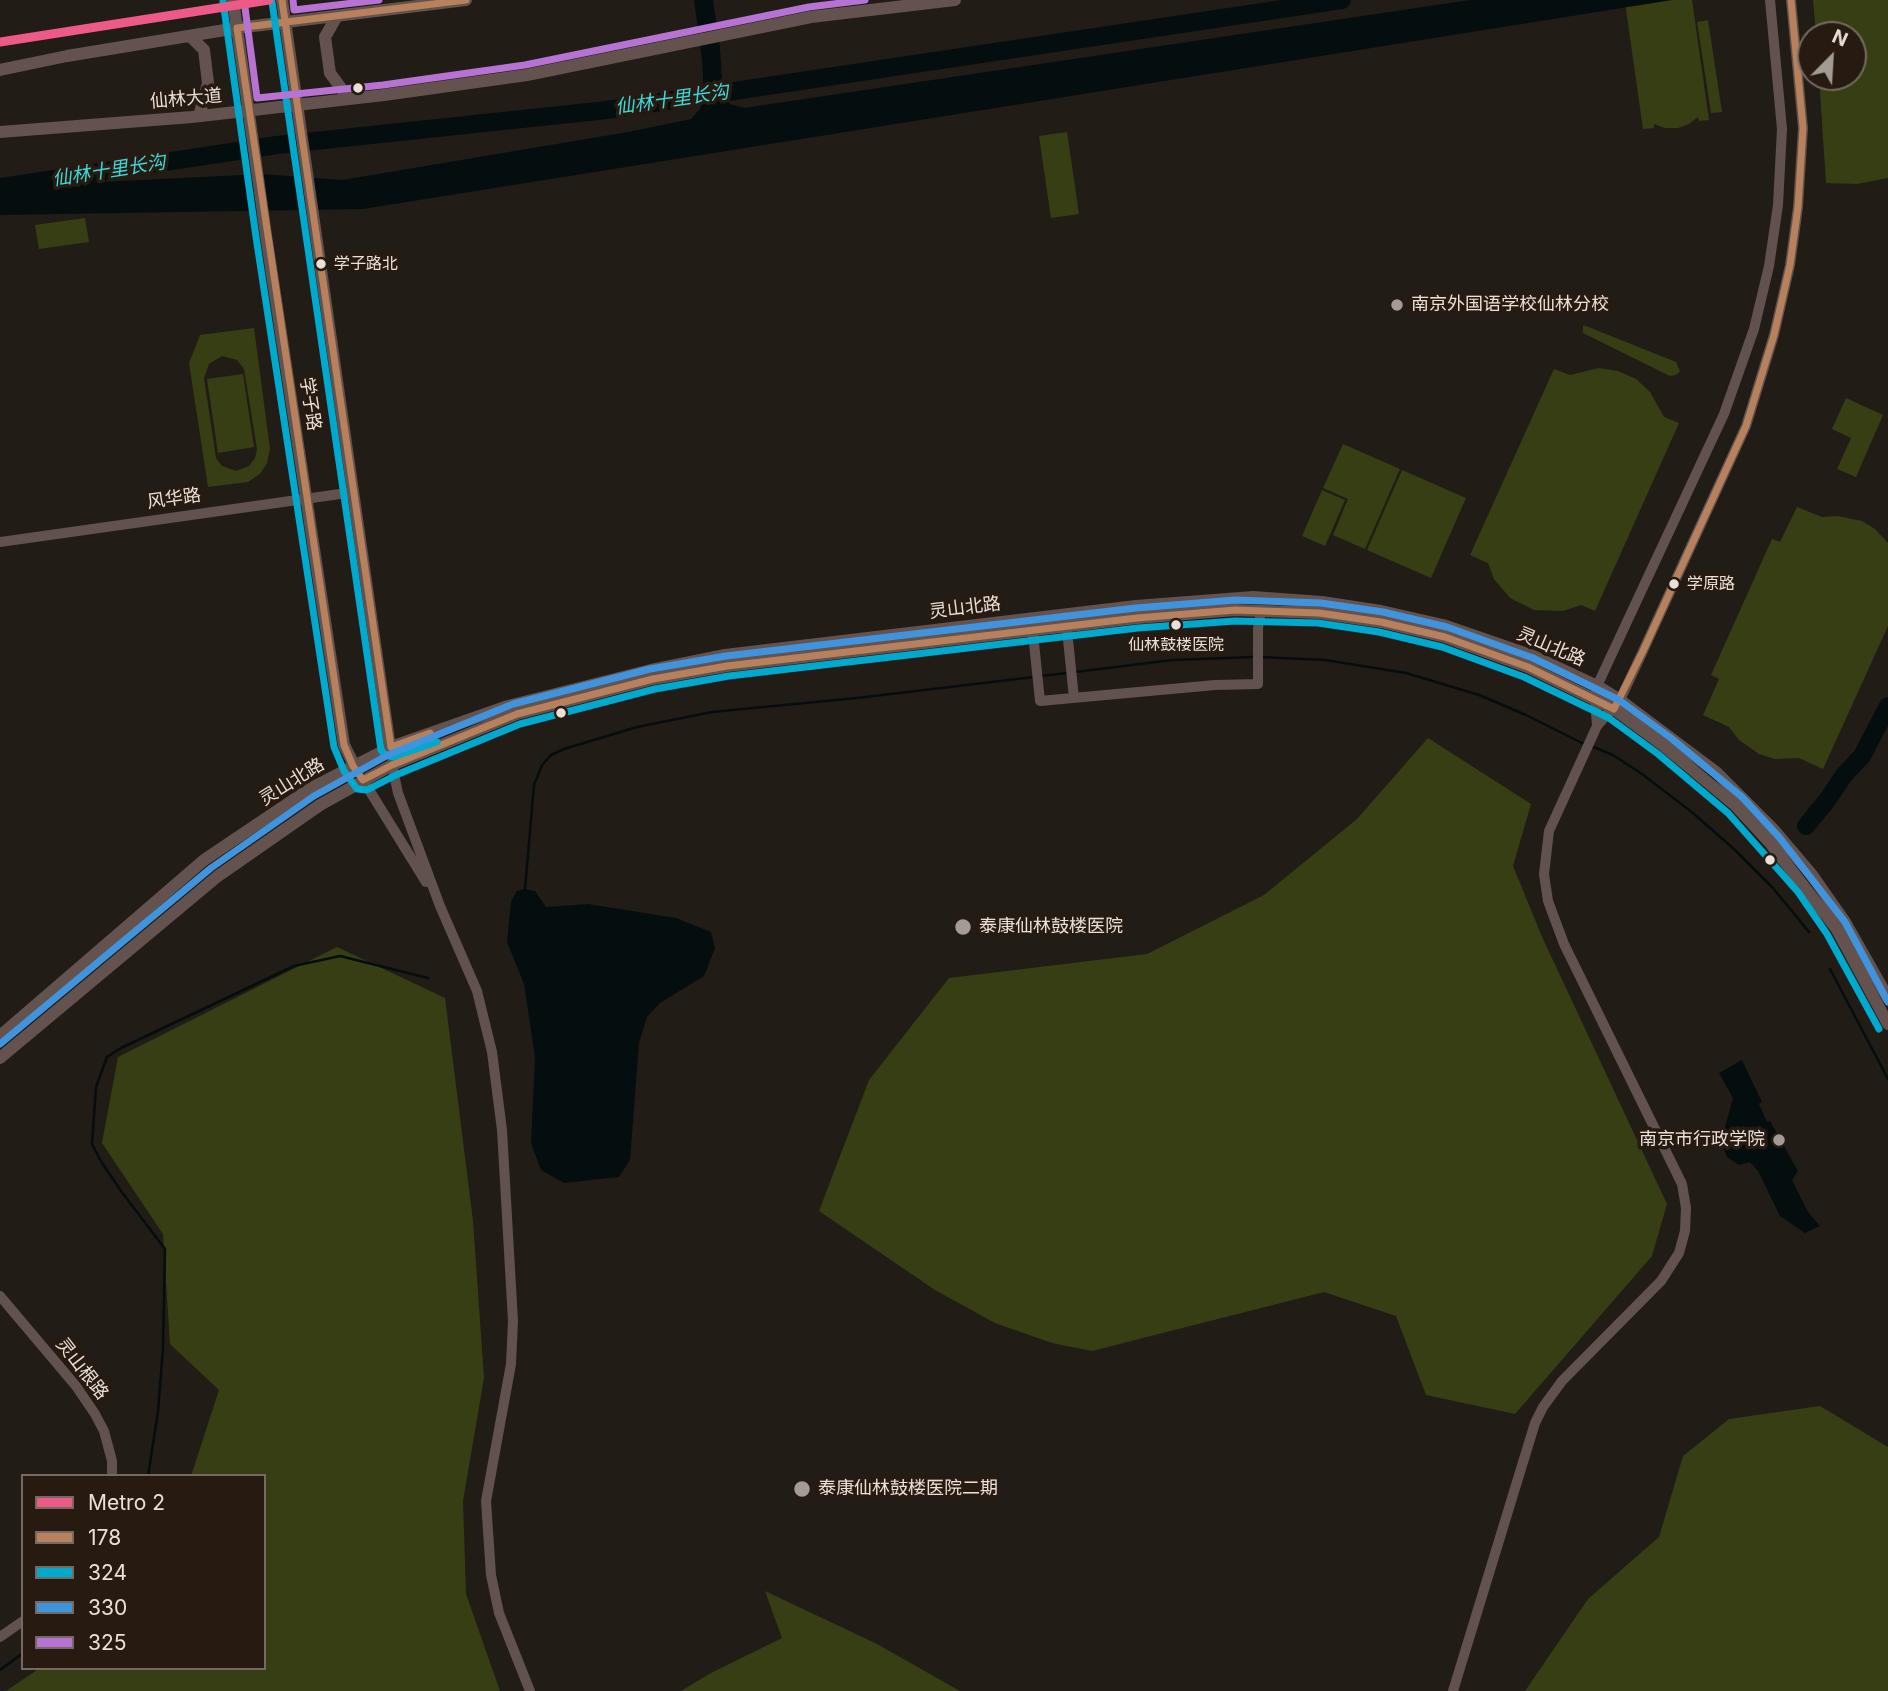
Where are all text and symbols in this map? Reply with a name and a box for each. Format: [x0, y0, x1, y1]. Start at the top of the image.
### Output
north arrow [1797, 21, 1867, 91]
text: N [1829, 25, 1851, 52]
unlabelled marker [351, 81, 365, 95]
water label: 仙林十里长沟 [614, 81, 730, 119]
street label: 仙林大道 [149, 85, 223, 113]
water label: 仙林十里长沟 [51, 151, 167, 191]
place label: 学子路北 [334, 254, 398, 274]
marker: 学子路北 [314, 257, 328, 271]
place label: 南京外国语学校仙林分校 [1411, 294, 1609, 316]
marker: 南京外国语学校仙林分校 [1389, 297, 1405, 313]
street label: 学子路 [295, 376, 325, 432]
street label: 风华路 [146, 485, 202, 513]
place label: 学原路 [1687, 574, 1735, 594]
marker: 学原路 [1667, 577, 1681, 591]
street label: 灵山北路 [928, 593, 1002, 623]
marker: 仙林鼓楼医院 [1169, 618, 1183, 632]
street label: 灵山北路 [1514, 623, 1588, 671]
place label: 仙林鼓楼医院 [1128, 635, 1224, 655]
unlabelled marker [554, 706, 568, 720]
street label: 灵山北路 [256, 754, 328, 810]
unlabelled marker [1763, 853, 1777, 867]
place label: 泰康仙林鼓楼医院 [979, 916, 1123, 938]
marker: 泰康仙林鼓楼医院 [953, 917, 973, 937]
place label: 南京市行政学院 [1639, 1129, 1765, 1151]
marker: 南京市行政学院 [1771, 1132, 1787, 1148]
street label: 灵山根路 [51, 1334, 113, 1404]
legend [21, 1474, 266, 1670]
place label: 泰康仙林鼓楼医院二期 [818, 1478, 998, 1500]
marker: 泰康仙林鼓楼医院二期 [792, 1479, 812, 1499]
text: Metro 2 [88, 1490, 165, 1515]
text: 178 [88, 1525, 121, 1550]
text: 324 [88, 1560, 127, 1585]
text: 330 [88, 1595, 127, 1620]
text: 325 [88, 1630, 127, 1655]

